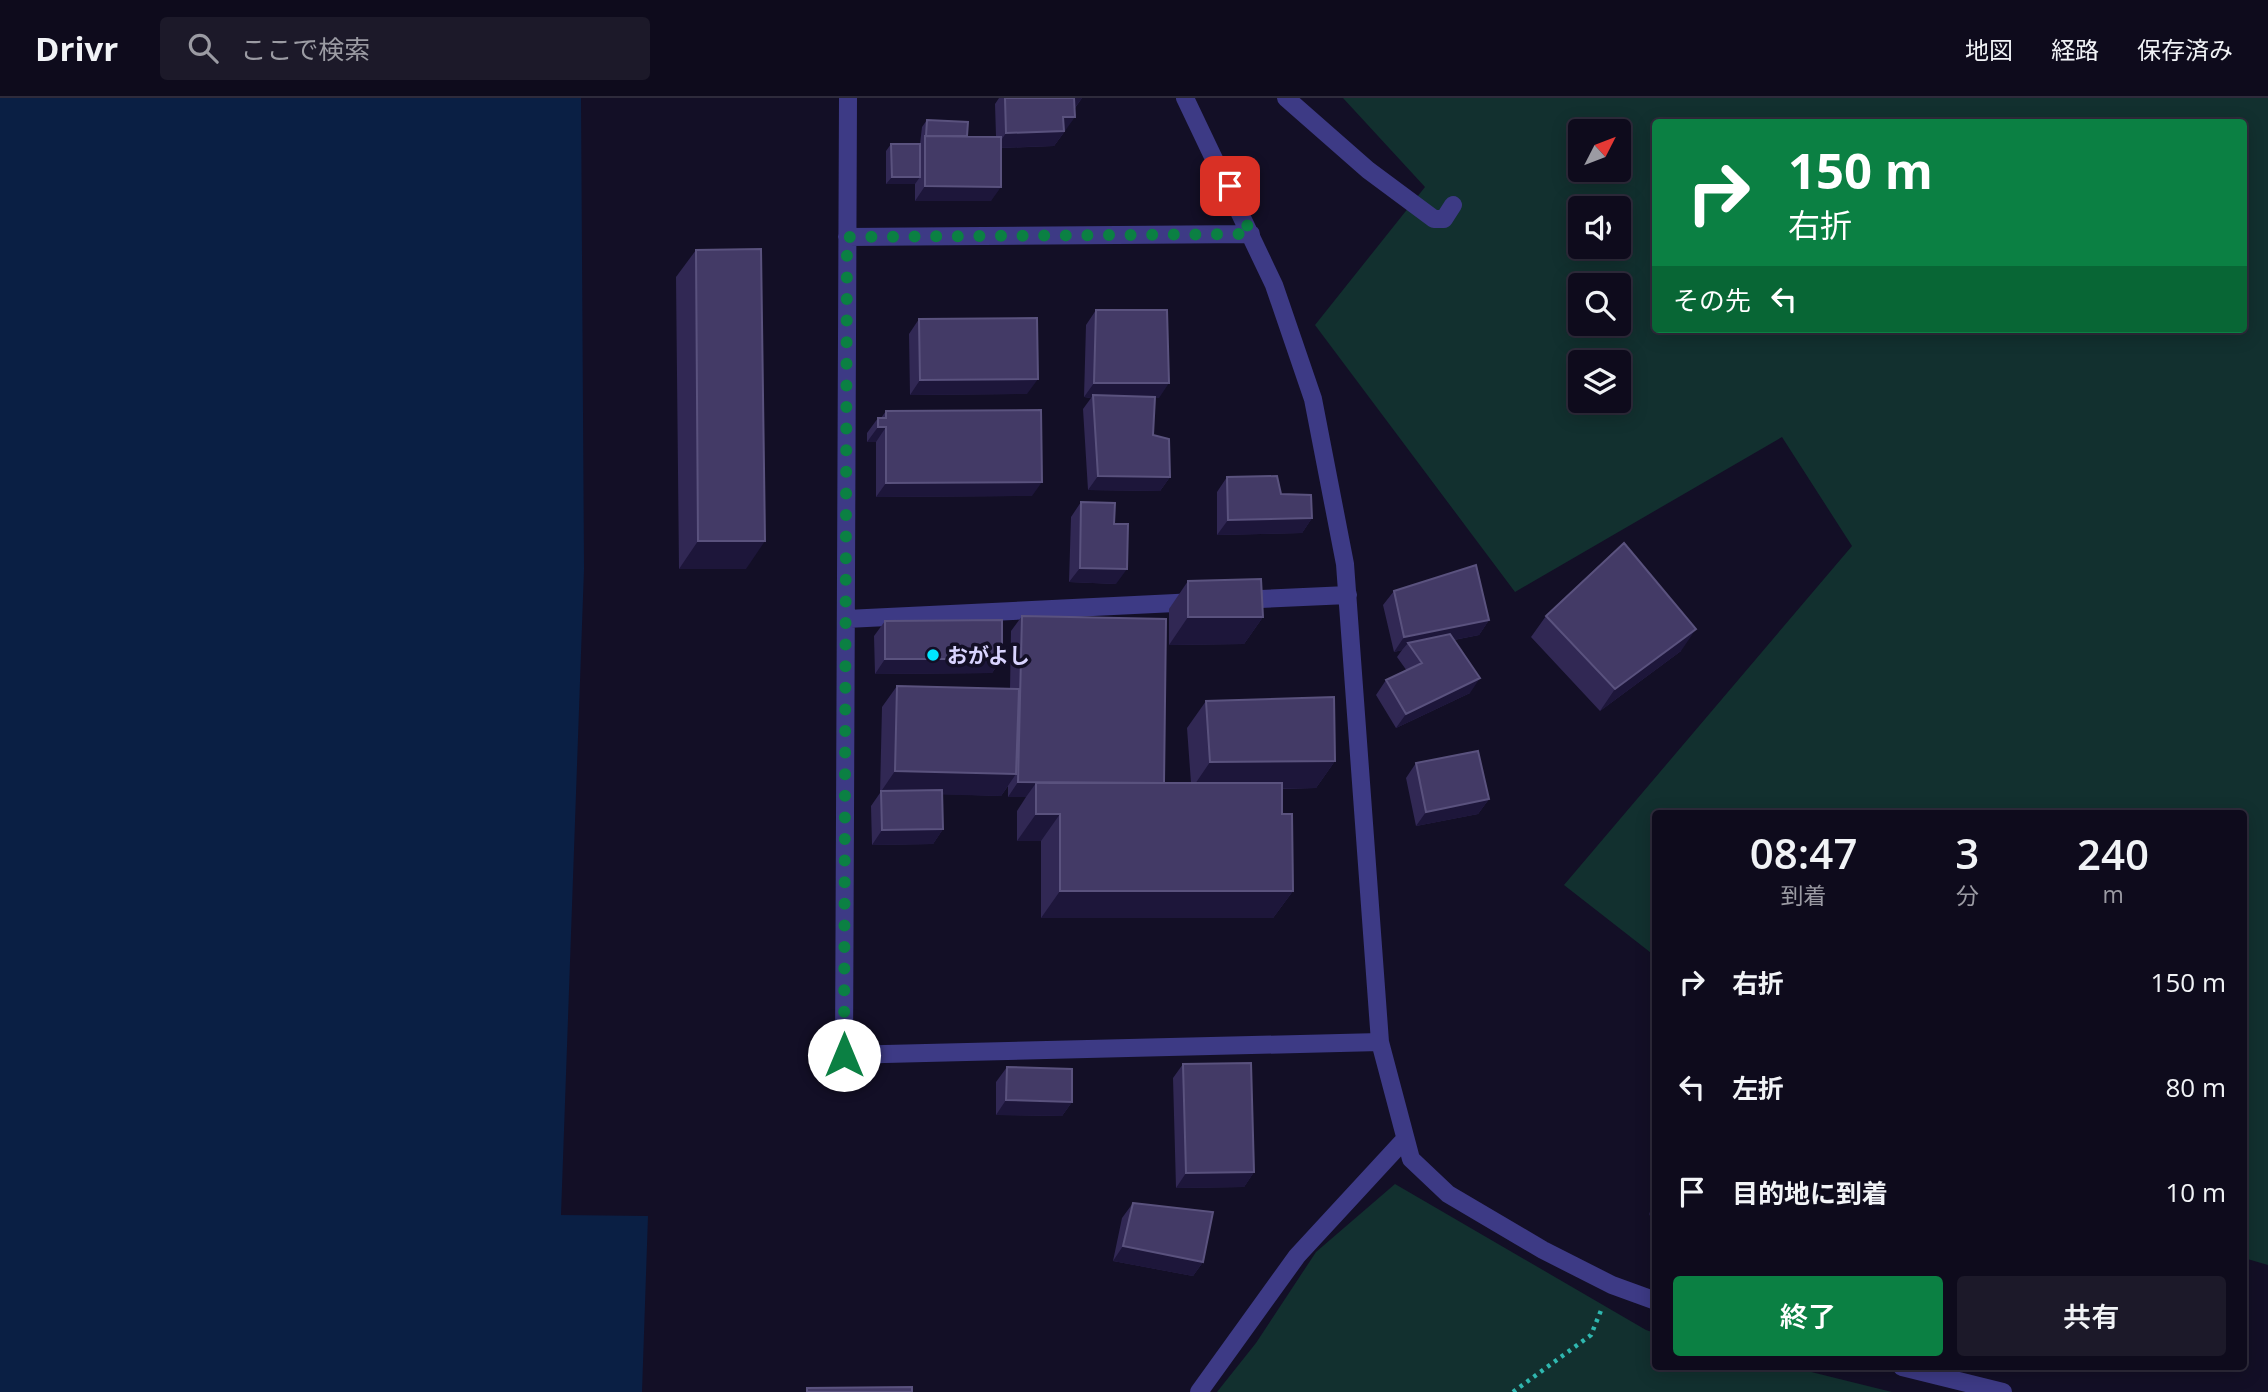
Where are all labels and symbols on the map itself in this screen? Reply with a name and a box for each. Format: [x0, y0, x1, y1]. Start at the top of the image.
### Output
north arrow [1568, 119, 1631, 182]
pin [1200, 156, 1260, 216]
place label: おがよし [947, 641, 1030, 669]
marker: おがよし [925, 647, 941, 663]
position arrow [807, 1018, 881, 1092]

